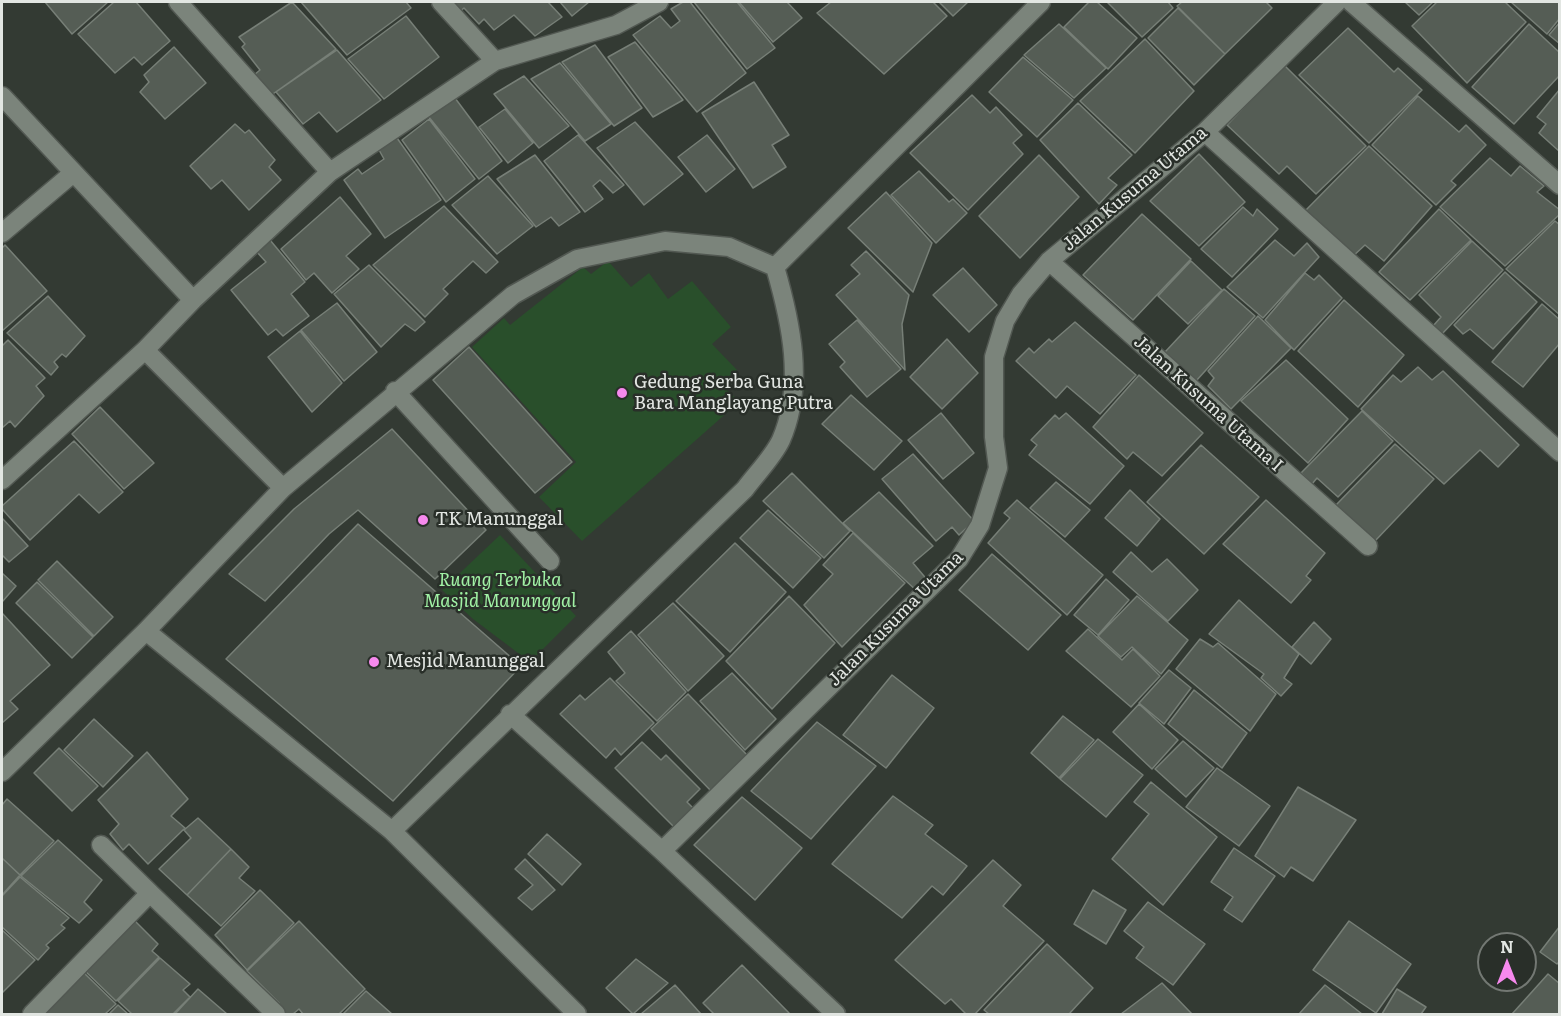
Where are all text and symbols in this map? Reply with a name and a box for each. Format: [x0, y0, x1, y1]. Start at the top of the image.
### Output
street label: Jalan Kusuma Utama [1058, 122, 1212, 256]
street label: Jalan Kusuma Utama I [1129, 331, 1287, 477]
place label: Gedung Serba Guna Bara Manglayang Putra [634, 372, 833, 415]
marker: Gedung Serba Guna Bara Manglayang Putra [615, 386, 629, 400]
place label: TK Manunggal [435, 509, 563, 531]
marker: TK Manunggal [416, 513, 430, 527]
street label: Jalan Kusuma Utama [824, 547, 968, 691]
park label: Ruang Terbuka Masjid Manunggal [424, 570, 576, 612]
place label: Mesjid Manunggal [386, 651, 545, 673]
marker: Mesjid Manunggal [367, 655, 381, 669]
north arrow [1477, 932, 1537, 992]
text: N [1500, 934, 1514, 958]

